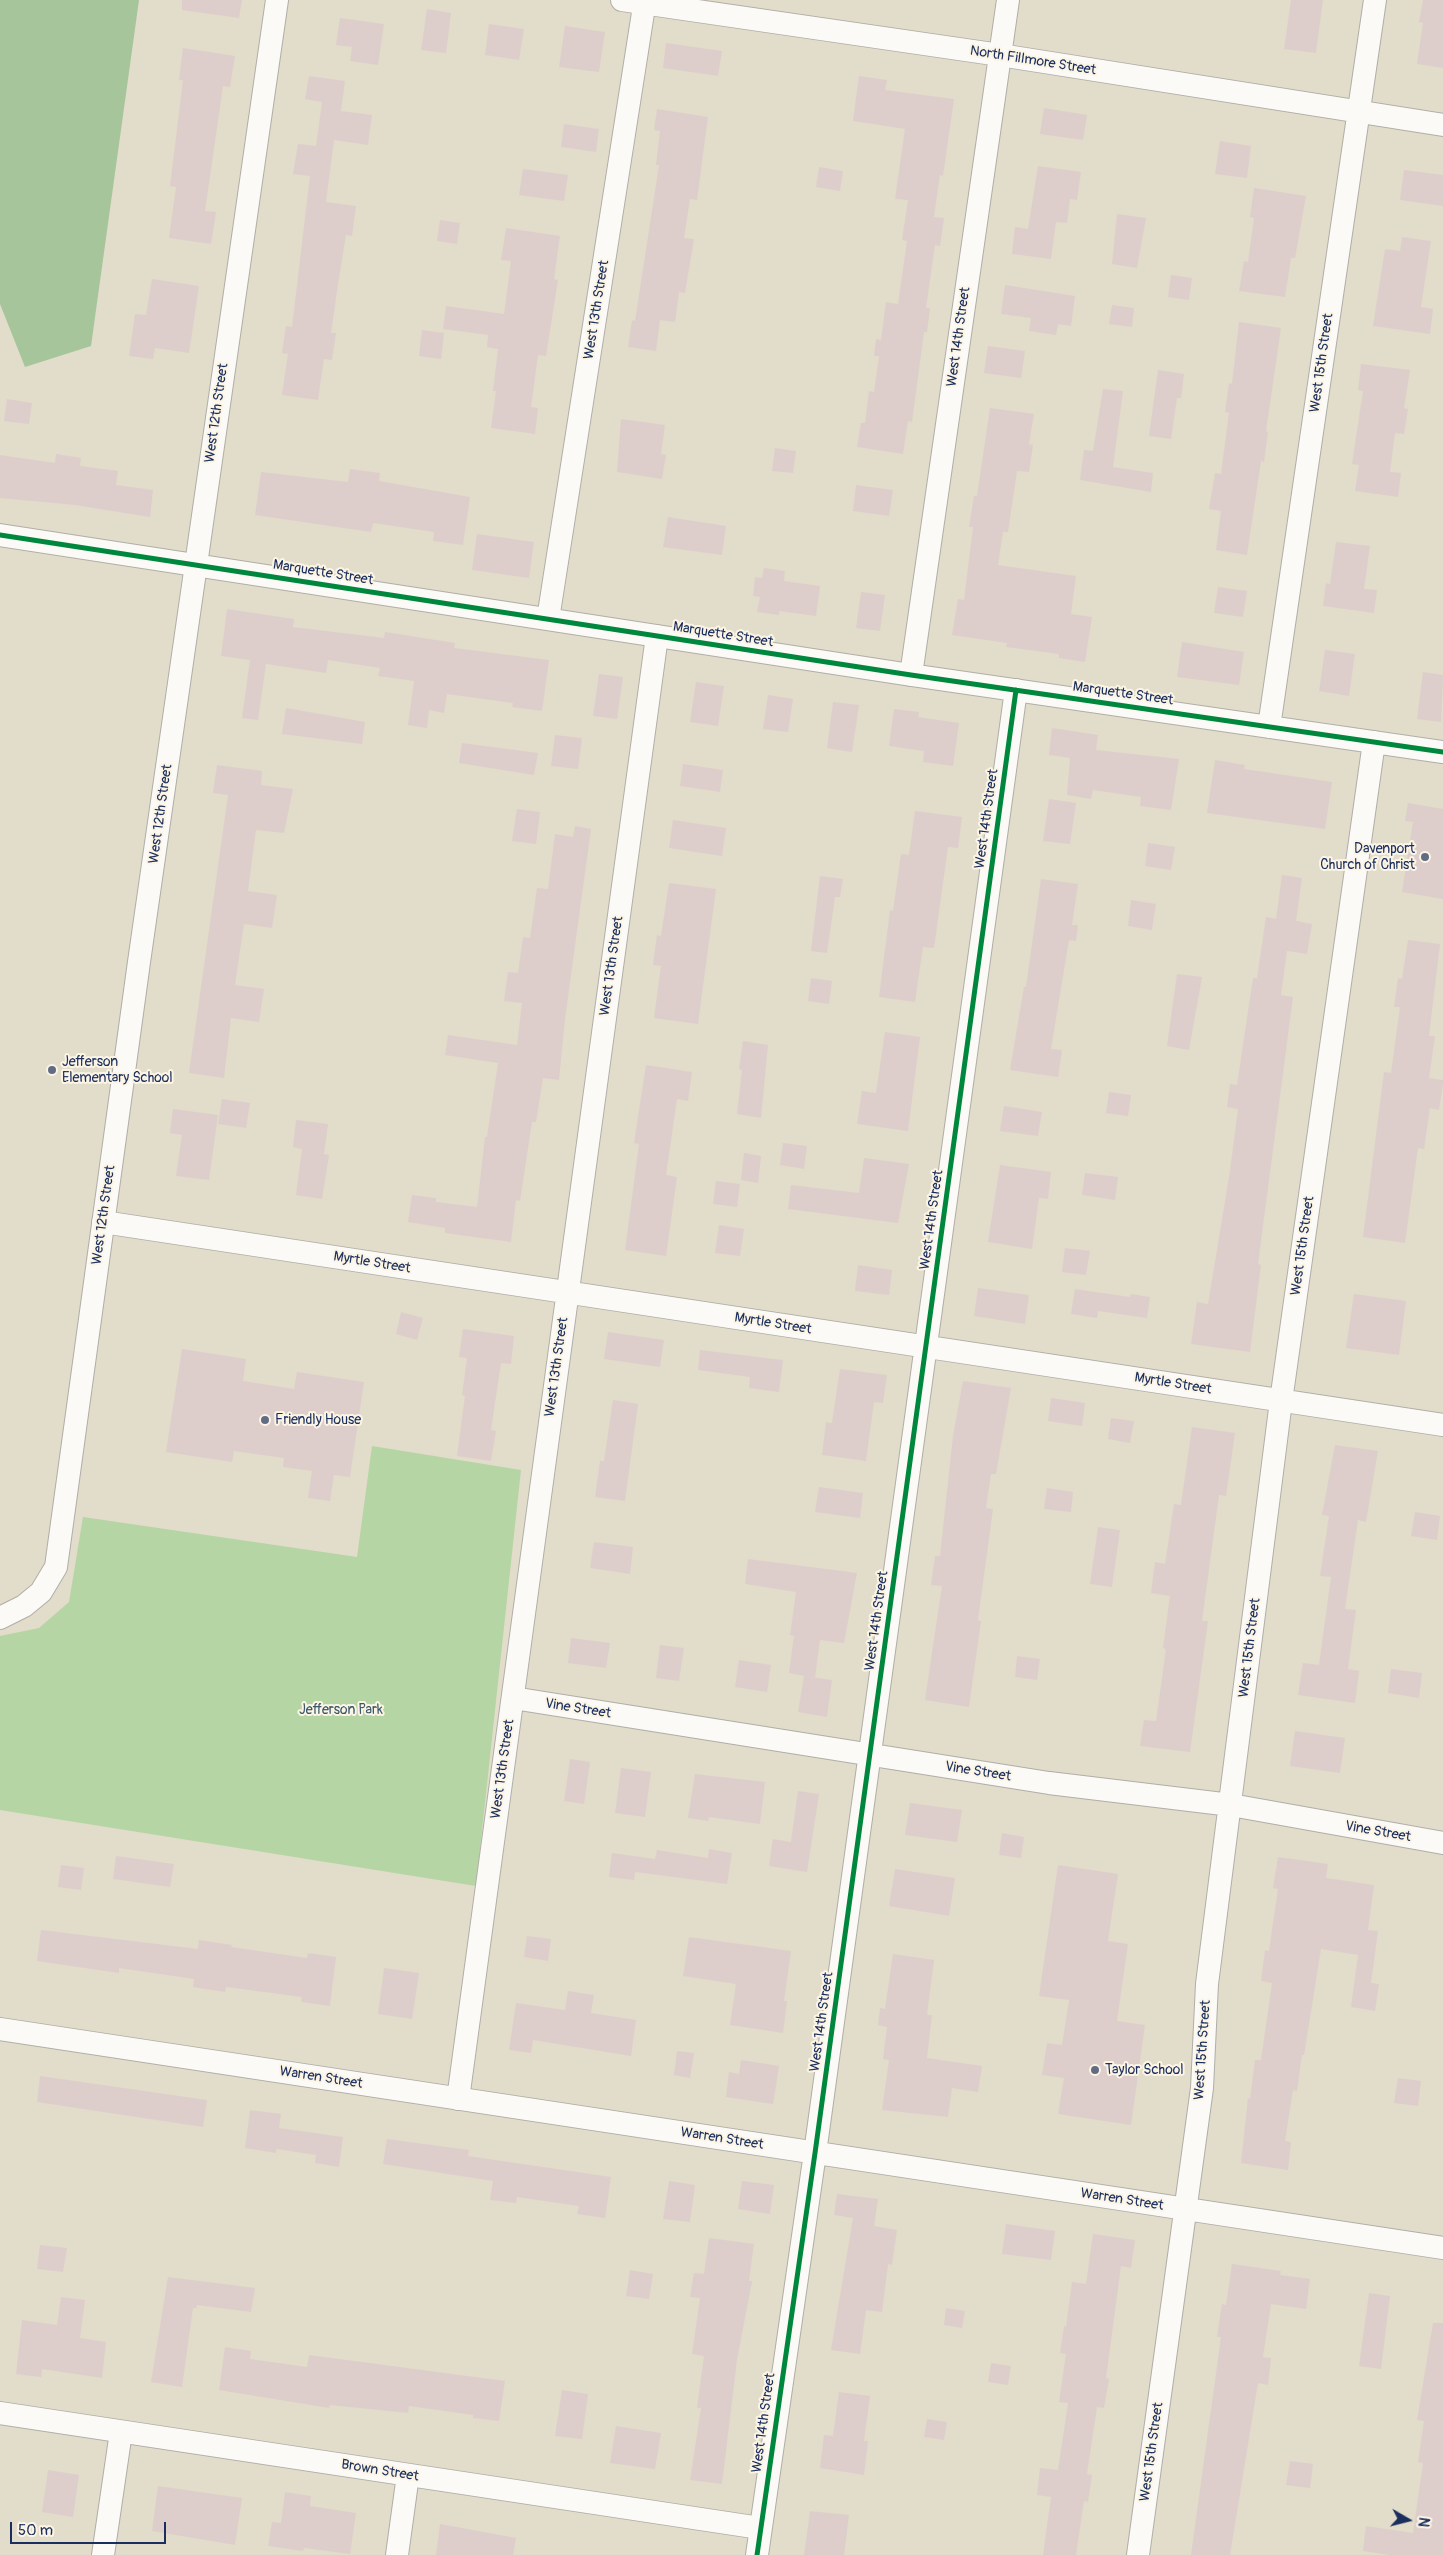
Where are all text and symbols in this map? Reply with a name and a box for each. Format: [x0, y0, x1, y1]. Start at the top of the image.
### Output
street label: North Fillmore Street [969, 43, 1097, 79]
street label: West 13th Street [581, 259, 613, 361]
street label: West 14th Street [944, 286, 974, 388]
street label: West 15th Street [1307, 312, 1337, 414]
street label: West 12th Street [202, 362, 232, 464]
street label: Marquette Street [272, 557, 374, 589]
street label: Marquette Street [672, 619, 774, 651]
street label: Marquette Street [1072, 679, 1174, 709]
street label: West 12th Street [146, 763, 176, 865]
street label: West 14th Street [972, 768, 1002, 870]
place label: Davenport Church of Christ [1320, 841, 1415, 874]
marker: Davenport Church of Christ [1419, 851, 1431, 863]
street label: West 13th Street [597, 915, 627, 1017]
place label: Jefferson Elementary School [62, 1054, 173, 1086]
marker: Jefferson Elementary School [46, 1064, 58, 1076]
street label: West 12th Street [89, 1164, 119, 1266]
street label: West 14th Street [917, 1169, 947, 1271]
street label: West 15th Street [1288, 1195, 1318, 1297]
street label: Myrtle Street [332, 1249, 412, 1277]
street label: Myrtle Street [733, 1310, 813, 1338]
street label: West 13th Street [542, 1316, 572, 1418]
street label: Myrtle Street [1133, 1370, 1213, 1398]
place label: Friendly House [275, 1412, 361, 1428]
marker: Friendly House [259, 1414, 271, 1426]
street label: West 14th Street [862, 1570, 892, 1672]
street label: West 15th Street [1236, 1597, 1264, 1699]
street label: Vine Street [544, 1695, 612, 1723]
park label: Jefferson Park [299, 1702, 383, 1718]
street label: West 13th Street [488, 1718, 518, 1820]
street label: Vine Street [944, 1758, 1012, 1786]
street label: Vine Street [1344, 1818, 1412, 1846]
street label: West 14th Street [807, 1971, 837, 2073]
street label: West 15th Street [1191, 1999, 1215, 2101]
place label: Taylor School [1105, 2062, 1184, 2078]
street label: Warren Street [278, 2063, 364, 2093]
marker: Taylor School [1089, 2064, 1101, 2076]
street label: Warren Street [679, 2124, 765, 2154]
street label: Warren Street [1079, 2185, 1165, 2215]
street label: West 14th Street [749, 2372, 779, 2474]
street label: West 15th Street [1137, 2401, 1167, 2503]
street label: Brown Street [340, 2457, 420, 2485]
north arrow [1383, 2495, 1433, 2545]
scale bar [12, 2512, 169, 2544]
text: N [1414, 2516, 1432, 2528]
text: 50 m [18, 2521, 53, 2540]

